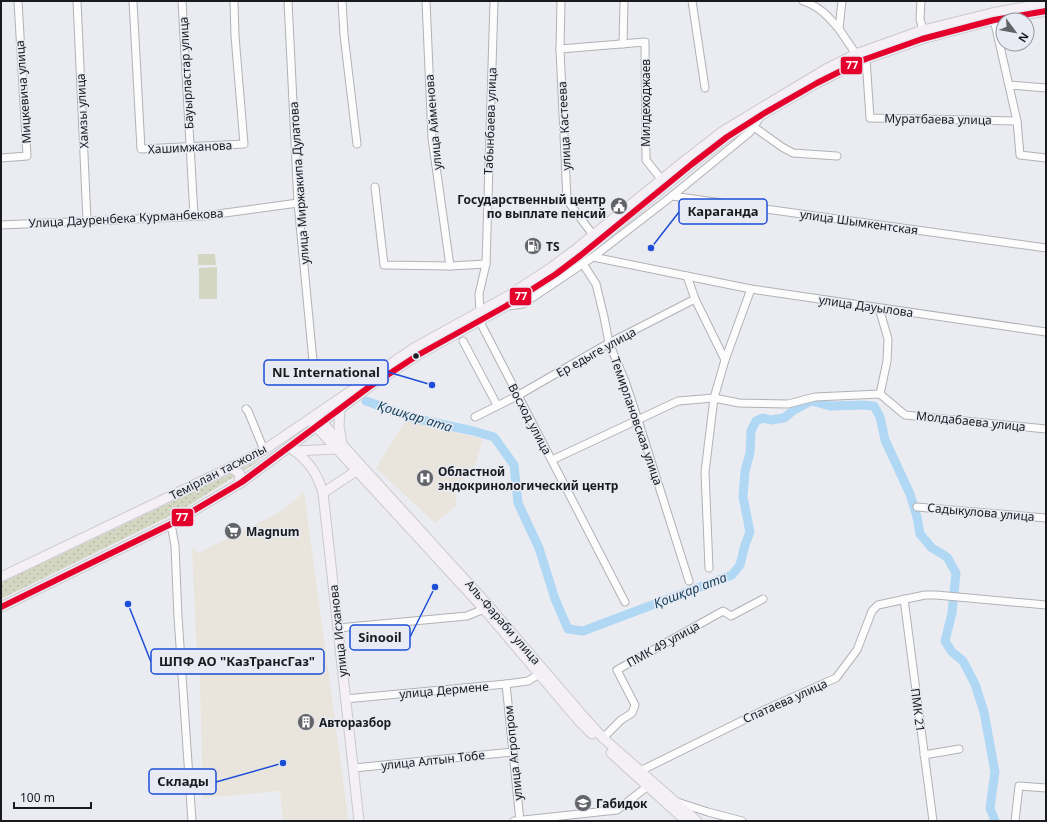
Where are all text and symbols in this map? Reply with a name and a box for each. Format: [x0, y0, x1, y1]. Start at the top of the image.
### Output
north arrow [995, 12, 1035, 52]
street label: Бауырластар улица [175, 16, 197, 130]
text: N [1015, 30, 1033, 45]
street label: Мицкевича улица [11, 40, 35, 144]
line badge: 77 [840, 56, 863, 75]
text: 77 [846, 57, 858, 72]
street label: Милдеходжаев [637, 59, 654, 147]
street label: Табынбаева улица [480, 67, 500, 175]
street label: Хамзы улица [72, 73, 92, 149]
street label: улица Айменова [420, 73, 446, 171]
street label: улица Кастеева [553, 81, 575, 171]
street label: улица Миржакипа Дулатова [285, 101, 313, 265]
street label: Муратбаева улица [884, 110, 992, 128]
street label: Хашимжанова [147, 136, 233, 158]
place label: Государственный центр по выплате пенсий [457, 191, 606, 222]
public building icon: Государственный центр по выплате пенсий [609, 196, 629, 216]
callout: Караганда [679, 199, 767, 224]
text: Караганда [687, 202, 759, 220]
street label: Улица Дауренбека Курманбекова [28, 204, 224, 232]
street label: улица Шымкентская [799, 205, 919, 239]
fuel station icon: TS [523, 236, 543, 256]
place label: TS [546, 238, 560, 255]
line badge: 77 [509, 287, 532, 306]
text: 77 [515, 288, 527, 303]
street label: улица Дауылова [818, 291, 914, 321]
street label: Ер едыге улица [553, 323, 639, 381]
unlabelled marker [411, 351, 421, 361]
street label: Темирлановская улица [607, 355, 667, 487]
callout: NL International [264, 360, 388, 385]
text: NL International [272, 363, 380, 381]
street label: Восход улица [504, 380, 556, 458]
water label: Қошқар ата [375, 396, 455, 436]
street label: Молдабаева улица [915, 407, 1027, 435]
street label: Темірлан тасжолы [167, 440, 269, 504]
place label: Областной эндокринологический центр [438, 463, 619, 494]
hospital icon: Областной эндокринологический центр [415, 468, 435, 488]
street label: Садыкулова улица [927, 499, 1035, 525]
line badge: 77 [171, 508, 194, 527]
text: 77 [176, 509, 188, 524]
supermarket icon: Magnum [223, 521, 243, 541]
place label: Magnum [246, 523, 299, 540]
water label: Қошқар ата [651, 567, 730, 612]
street label: Аль-Фараби улица [461, 576, 545, 668]
street label: улица Исханова [325, 584, 351, 678]
street label: ПМК 49 улица [623, 617, 703, 671]
callout: Sinooil [350, 625, 410, 650]
text: Sinooil [358, 628, 402, 646]
callout: ШПФ АО "КазТрансГаз" [151, 649, 324, 674]
text: ШПФ АО "КазТрансГаз" [159, 652, 315, 670]
street label: Спатаева улица [740, 675, 830, 727]
street label: улица Дермене [399, 678, 490, 702]
street label: ПМК 21 [907, 687, 929, 733]
street label: улица Агропром [500, 705, 526, 801]
building icon: Авторазбор [296, 712, 316, 732]
place label: Авторазбор [319, 714, 392, 731]
street label: улица Алтын Тобе [380, 746, 486, 774]
callout: Склады [149, 769, 216, 794]
text: Склады [157, 772, 209, 790]
scale bar [14, 784, 91, 810]
text: 100 m [20, 789, 55, 806]
school or university icon: Габидок [573, 793, 593, 813]
place label: Габидок [596, 795, 648, 812]

